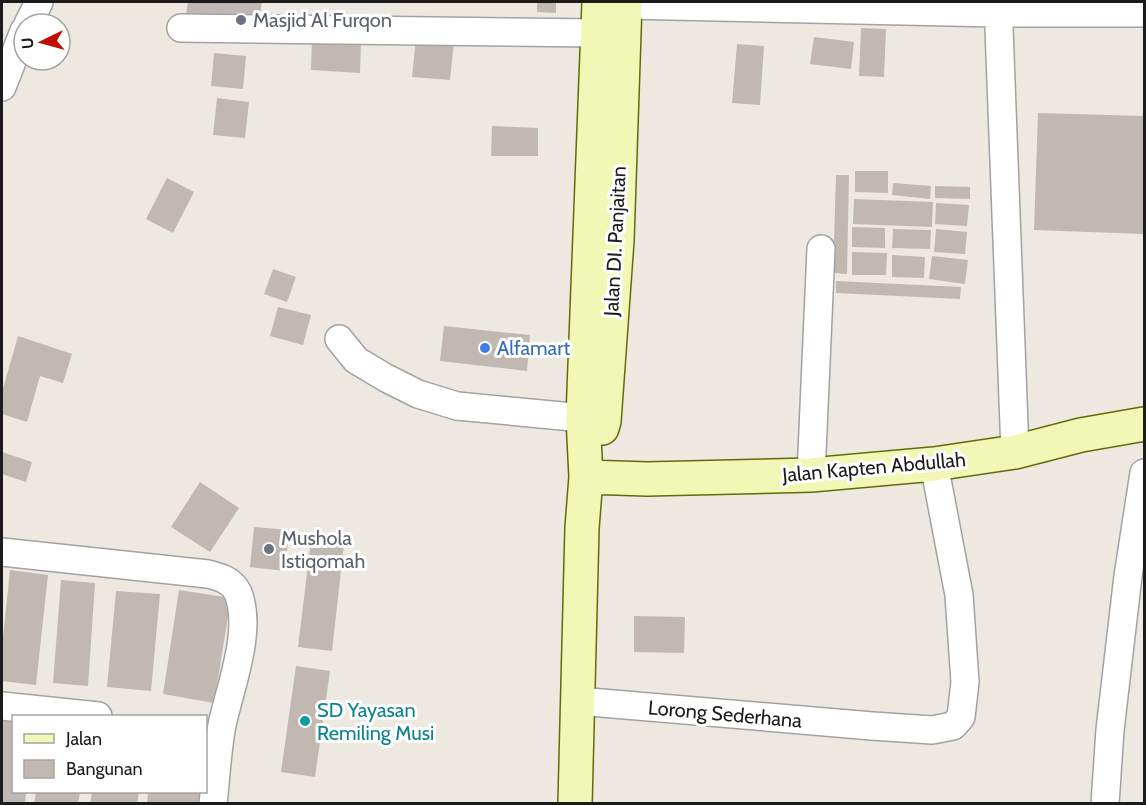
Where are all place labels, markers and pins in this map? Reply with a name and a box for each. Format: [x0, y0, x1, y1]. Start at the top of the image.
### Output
place label: Masjid Al Furqon [253, 8, 392, 32]
marker: Masjid Al Furqon [234, 13, 248, 27]
place label: Alfamart [497, 336, 570, 360]
marker: Alfamart [478, 341, 492, 355]
place label: Mushola Istiqomah [281, 526, 365, 573]
marker: Mushola Istiqomah [262, 542, 276, 556]
place label: SD Yayasan Remiling Musi [317, 698, 434, 745]
marker: SD Yayasan Remiling Musi [298, 714, 312, 728]

